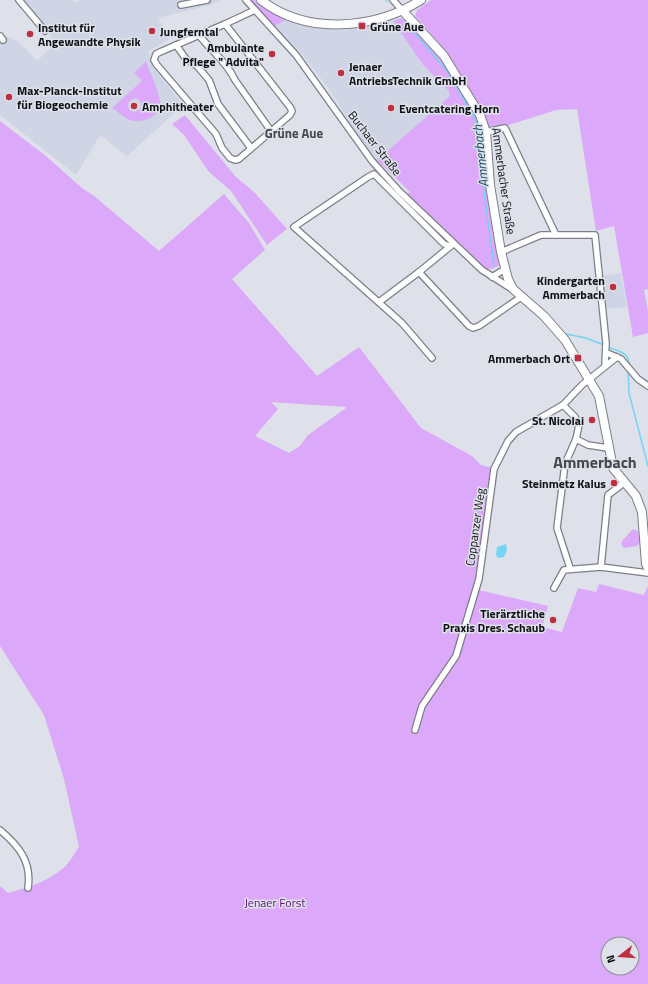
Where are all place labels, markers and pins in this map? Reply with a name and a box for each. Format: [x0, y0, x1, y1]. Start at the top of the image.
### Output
place label: Grüne Aue [370, 17, 424, 36]
place label: Institut für Angewandte Physik [38, 18, 141, 51]
marker: Grüne Aue [357, 21, 367, 31]
place label: Jungferntal [160, 22, 219, 41]
marker: Jungferntal [147, 26, 157, 36]
marker: Institut für Angewandte Physik [25, 29, 35, 39]
place label: Ambulante Pflege " Advita" [182, 38, 264, 71]
marker: Ambulante Pflege " Advita" [267, 49, 277, 59]
place label: Jenaer AntriebsTechnik GmbH [349, 57, 466, 90]
marker: Jenaer AntriebsTechnik GmbH [336, 68, 346, 78]
place label: Max-Planck-Institut für Biogeochemie [17, 81, 122, 114]
marker: Max-Planck-Institut für Biogeochemie [4, 92, 14, 102]
place label: Amphitheater [142, 97, 214, 116]
place label: Eventcatering Horn [399, 99, 499, 118]
marker: Amphitheater [129, 101, 139, 111]
marker: Eventcatering Horn [386, 103, 396, 113]
place label: Kindergarten Ammerbach [537, 271, 605, 304]
marker: Kindergarten Ammerbach [608, 282, 618, 292]
place label: Ammerbach Ort [488, 349, 571, 368]
marker: Ammerbach Ort [573, 353, 583, 363]
place label: St. Nicolai [532, 411, 584, 430]
marker: St. Nicolai [587, 415, 597, 425]
place label: Steinmetz Kalus [522, 474, 606, 493]
marker: Steinmetz Kalus [609, 478, 619, 488]
place label: Tierärztliche Praxis Dres. Schaub [443, 604, 545, 637]
marker: Tierärztliche Praxis Dres. Schaub [548, 615, 558, 625]

